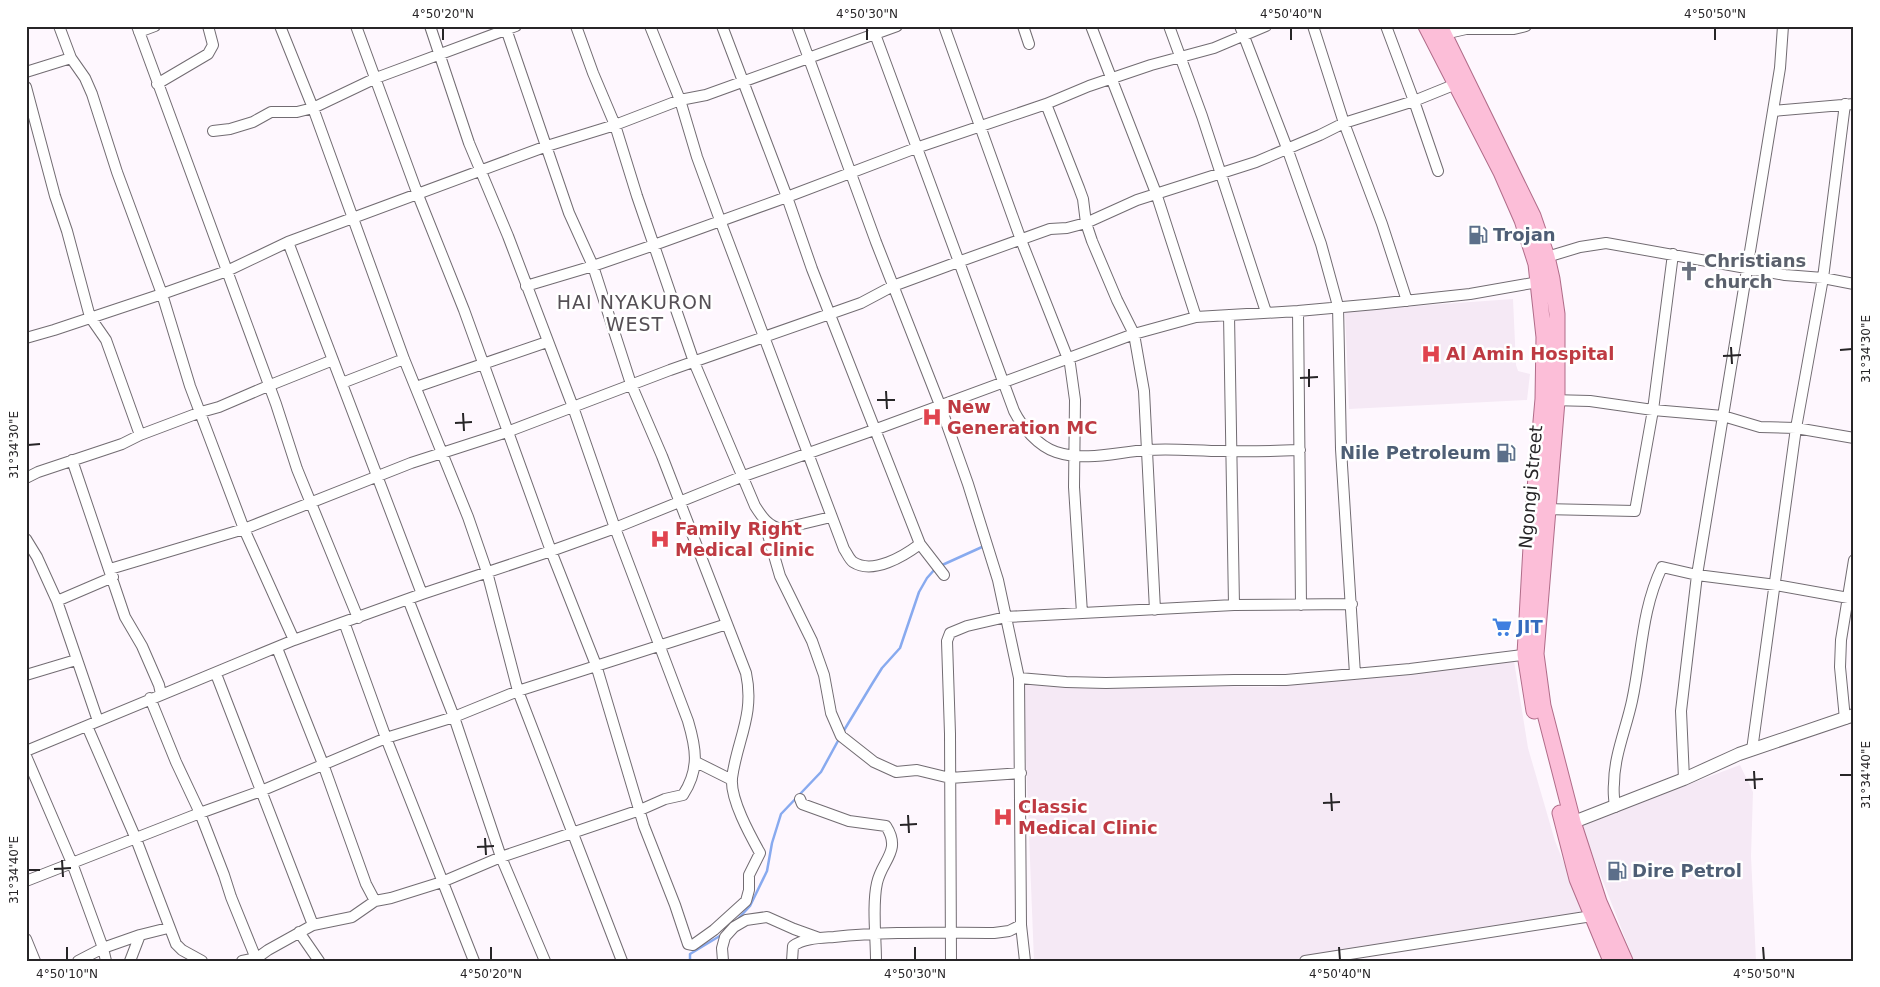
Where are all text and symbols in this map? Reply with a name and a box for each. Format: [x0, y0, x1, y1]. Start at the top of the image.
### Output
text: 4°50'20"N [412, 7, 474, 21]
text: 4°50'30"N [836, 7, 898, 21]
text: 4°50'40"N [1260, 7, 1322, 21]
text: 4°50'50"N [1684, 7, 1746, 21]
fuel station icon: Trojan [1467, 224, 1489, 246]
place label: Trojan [1493, 224, 1556, 245]
place label: Christians church [1704, 250, 1806, 292]
church icon: Christians church [1678, 260, 1700, 282]
district label: HAI NYAKURON WEST [557, 291, 713, 335]
text: 31°34'30"E [1859, 315, 1873, 383]
hospital icon: Al Amin Hospital [1420, 343, 1442, 365]
place label: Al Amin Hospital [1446, 343, 1614, 364]
place label: New Generation MC [947, 396, 1097, 438]
hospital icon: New Generation MC [921, 406, 943, 428]
text: 31°34'30"E [7, 411, 21, 479]
street label: Ngongi Street [1515, 424, 1546, 550]
place label: Nile Petroleum [1340, 442, 1491, 463]
fuel station icon: Nile Petroleum [1495, 442, 1517, 464]
place label: Family Right Medical Clinic [675, 518, 815, 560]
hospital icon: Family Right Medical Clinic [649, 528, 671, 550]
supermarket icon: JIT [1491, 616, 1513, 638]
place label: JIT [1515, 616, 1543, 637]
text: 31°34'40"E [1859, 741, 1873, 809]
place label: Classic Medical Clinic [1018, 796, 1158, 838]
hospital icon: Classic Medical Clinic [992, 806, 1014, 828]
text: 31°34'40"E [7, 836, 21, 904]
fuel station icon: Dire Petrol [1606, 860, 1628, 882]
place label: Dire Petrol [1632, 860, 1742, 881]
text: 4°50'10"N [36, 967, 98, 981]
text: 4°50'20"N [460, 967, 522, 981]
text: 4°50'30"N [884, 967, 946, 981]
text: 4°50'40"N [1309, 967, 1371, 981]
text: 4°50'50"N [1733, 967, 1795, 981]

